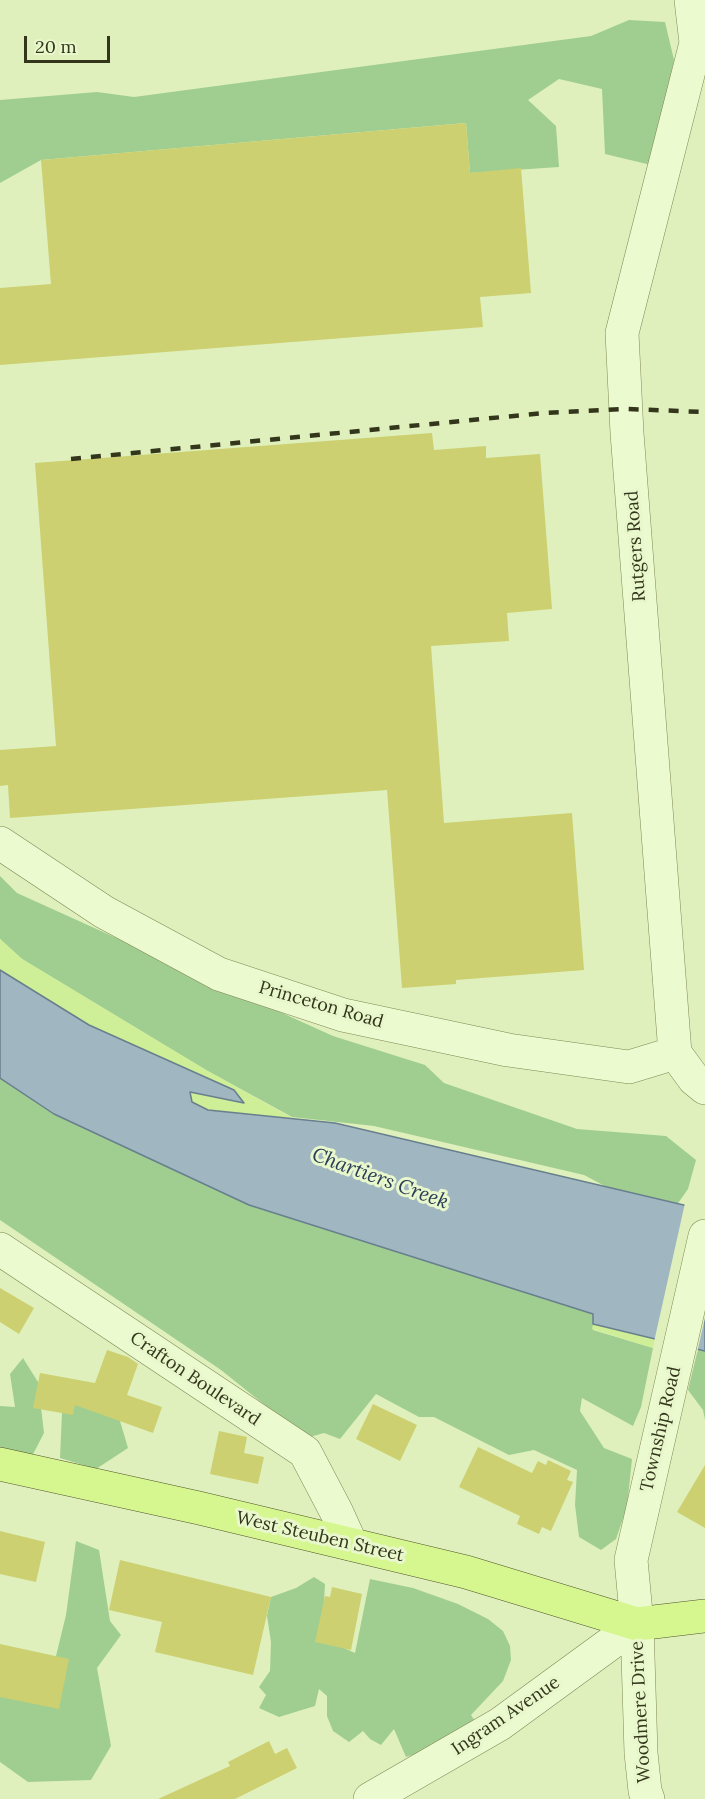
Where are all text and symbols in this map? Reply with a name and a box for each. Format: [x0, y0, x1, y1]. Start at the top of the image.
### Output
scale bar [27, 24, 112, 62]
text: 20 m [35, 35, 77, 58]
street label: Rutgers Road [621, 490, 651, 602]
street label: Princeton Road [256, 977, 386, 1033]
water label: Chartiers Creek [308, 1143, 452, 1215]
street label: Crafton Boulevard [126, 1327, 264, 1431]
street label: Township Road [636, 1364, 686, 1494]
street label: West Steuben Street [234, 1507, 406, 1567]
street label: Woodmere Drive [626, 1641, 656, 1783]
street label: Ingram Avenue [448, 1672, 564, 1760]

